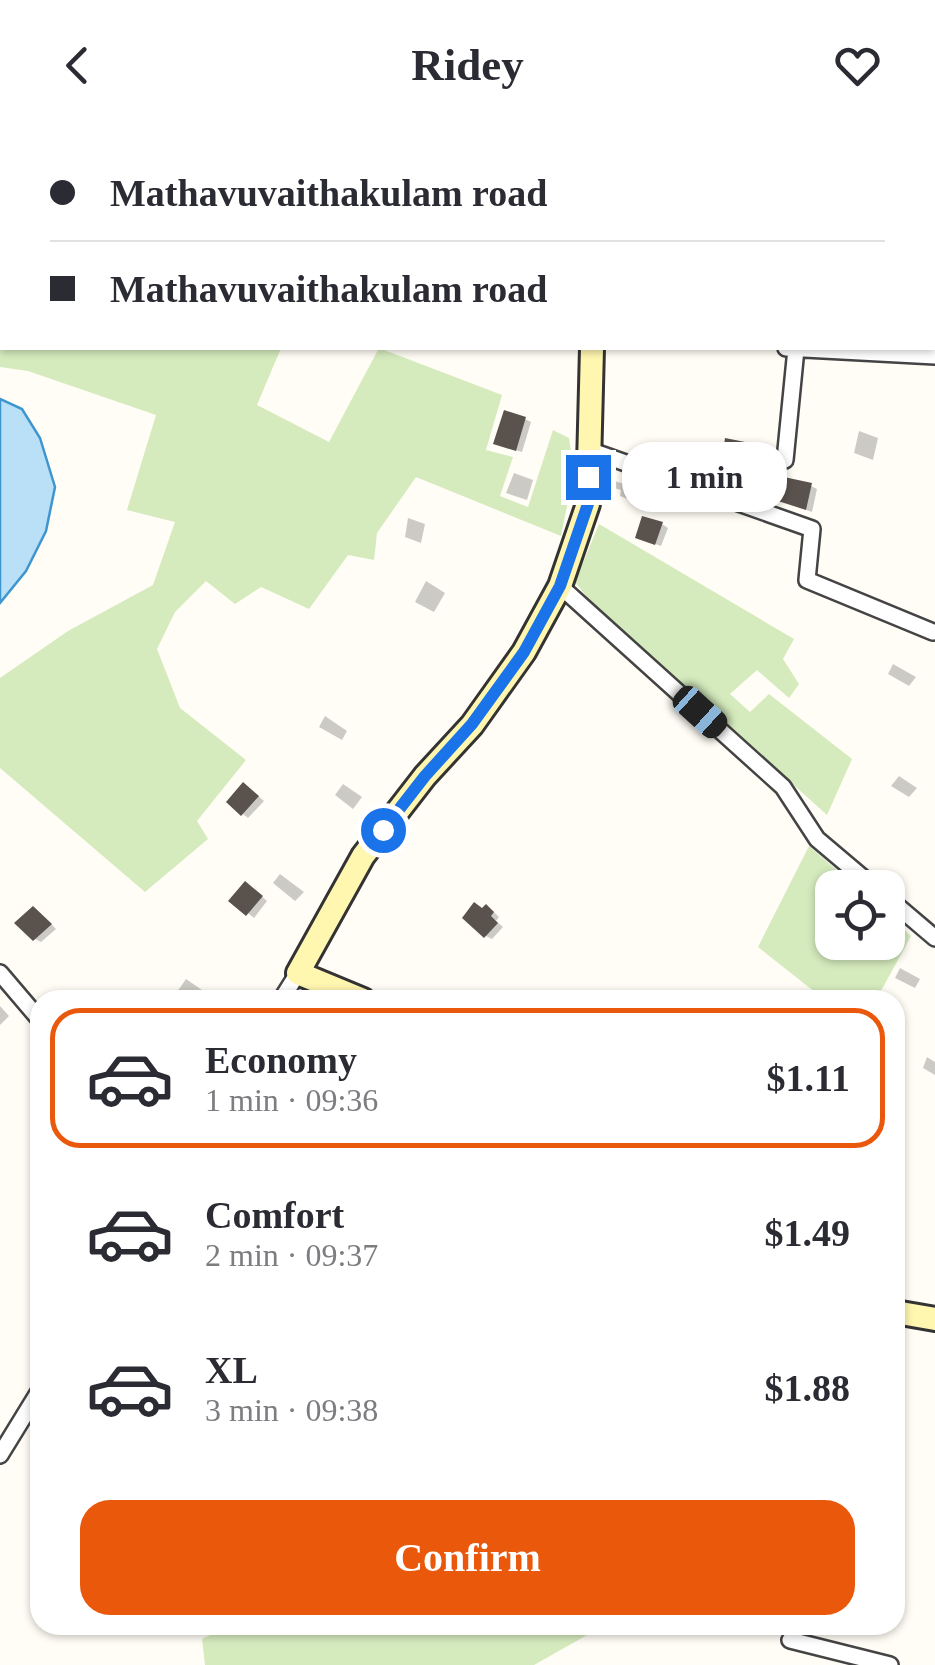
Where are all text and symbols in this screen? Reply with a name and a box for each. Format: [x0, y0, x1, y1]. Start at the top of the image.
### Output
icon: back [50, 38, 105, 93]
icon: heart [830, 38, 885, 93]
text: Ridey [411, 40, 524, 90]
text: Mathavuvaithakulam road [110, 172, 547, 214]
text: Mathavuvaithakulam road [110, 268, 547, 310]
callout: 1 min [623, 442, 788, 512]
route end [566, 455, 611, 500]
text: 1 min [666, 459, 743, 495]
car [668, 681, 732, 743]
route start [361, 808, 406, 853]
map controls [815, 870, 905, 960]
button: locate [815, 870, 905, 960]
icon: car [85, 1033, 175, 1123]
text: Economy [205, 1039, 357, 1081]
text: $1.11 [767, 1057, 850, 1099]
text: 1 min · 09:36 [205, 1082, 378, 1118]
icon: car [85, 1188, 175, 1278]
text: Comfort [205, 1194, 344, 1236]
text: $1.49 [765, 1212, 850, 1254]
text: 2 min · 09:37 [205, 1237, 378, 1273]
icon: car [85, 1343, 175, 1433]
text: XL [205, 1349, 258, 1391]
text: $1.88 [765, 1367, 850, 1409]
text: 3 min · 09:38 [205, 1392, 378, 1428]
button: Confirm [80, 1500, 855, 1615]

